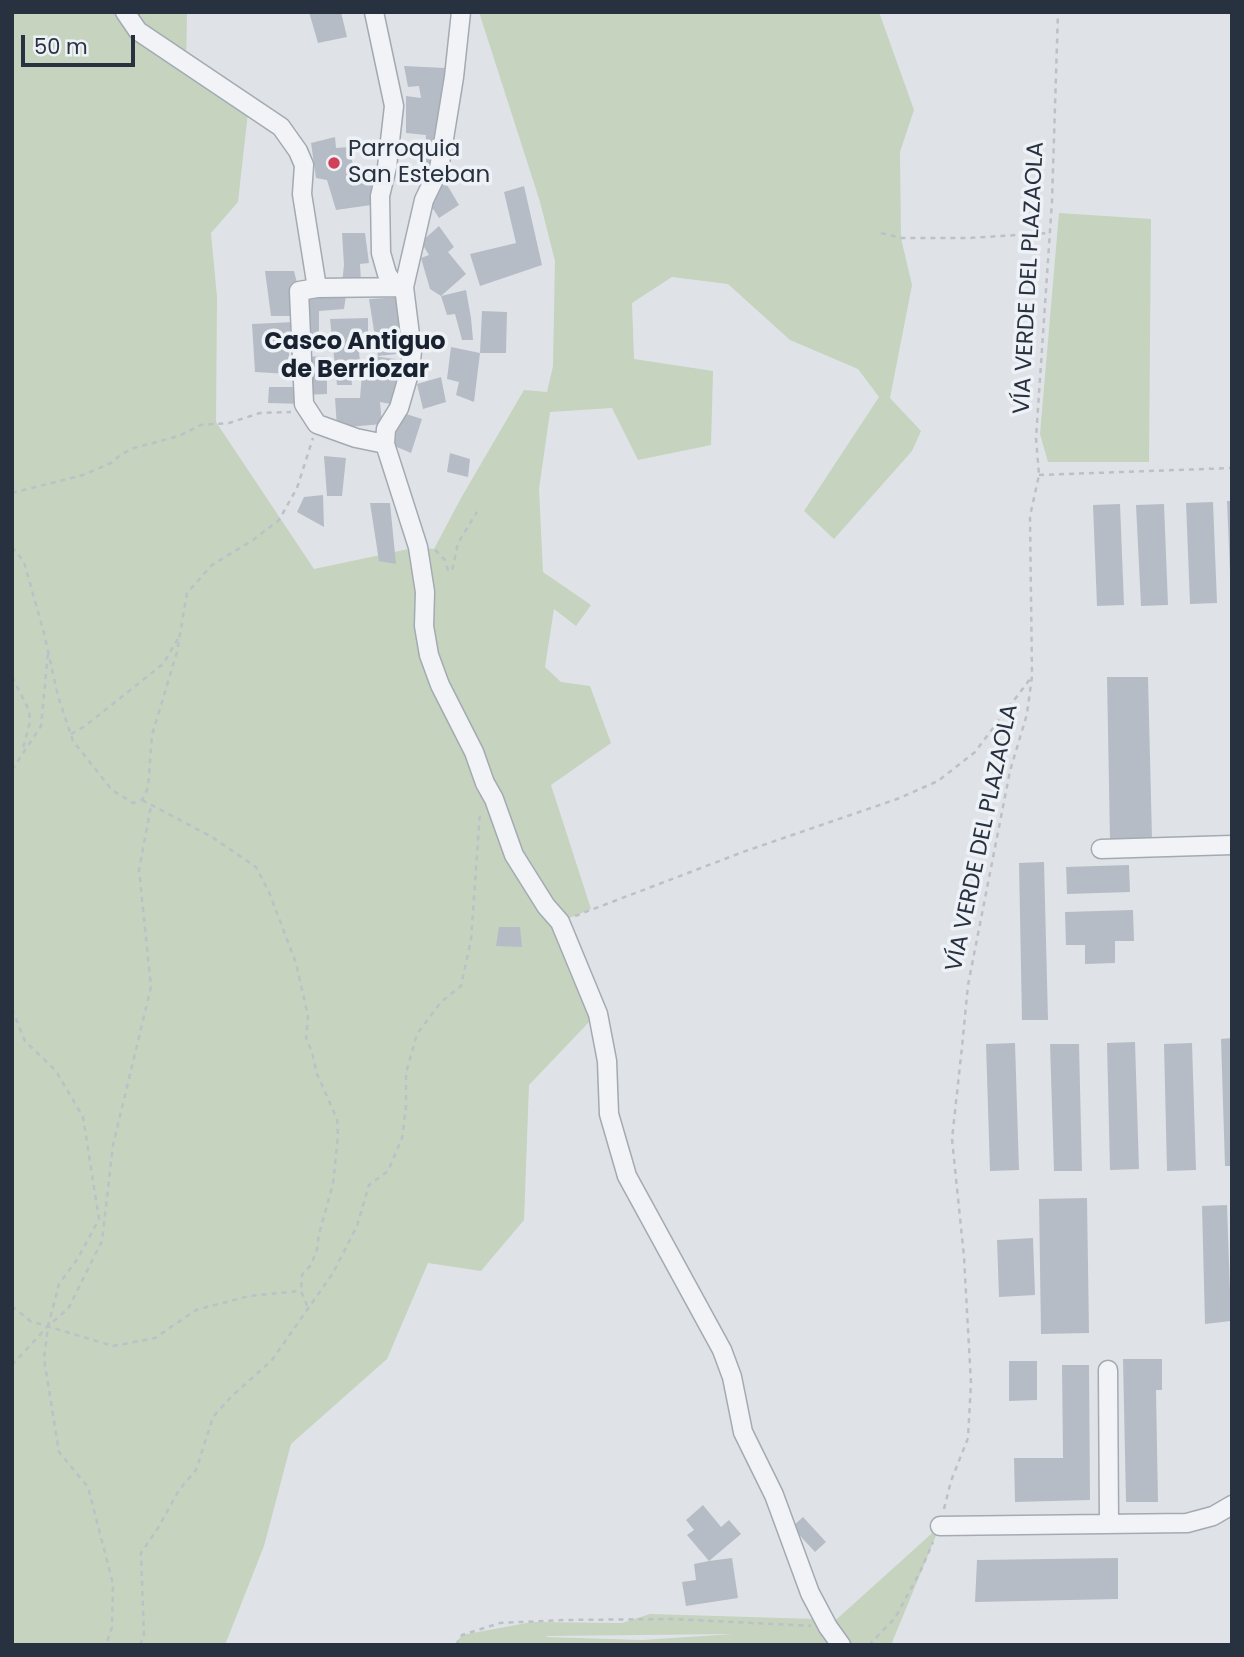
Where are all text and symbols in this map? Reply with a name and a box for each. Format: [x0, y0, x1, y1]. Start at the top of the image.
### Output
scale bar [24, 21, 138, 65]
text: 50 m [34, 32, 88, 61]
place label: Parroquia San Esteban [348, 136, 490, 190]
street label: VÍA VERDE DEL PLAZAOLA [1009, 141, 1051, 415]
marker: Parroquia San Esteban [326, 155, 342, 171]
district label: Casco Antiguo de Berriozar [264, 329, 446, 385]
street label: VÍA VERDE DEL PLAZAOLA [941, 702, 1025, 974]

